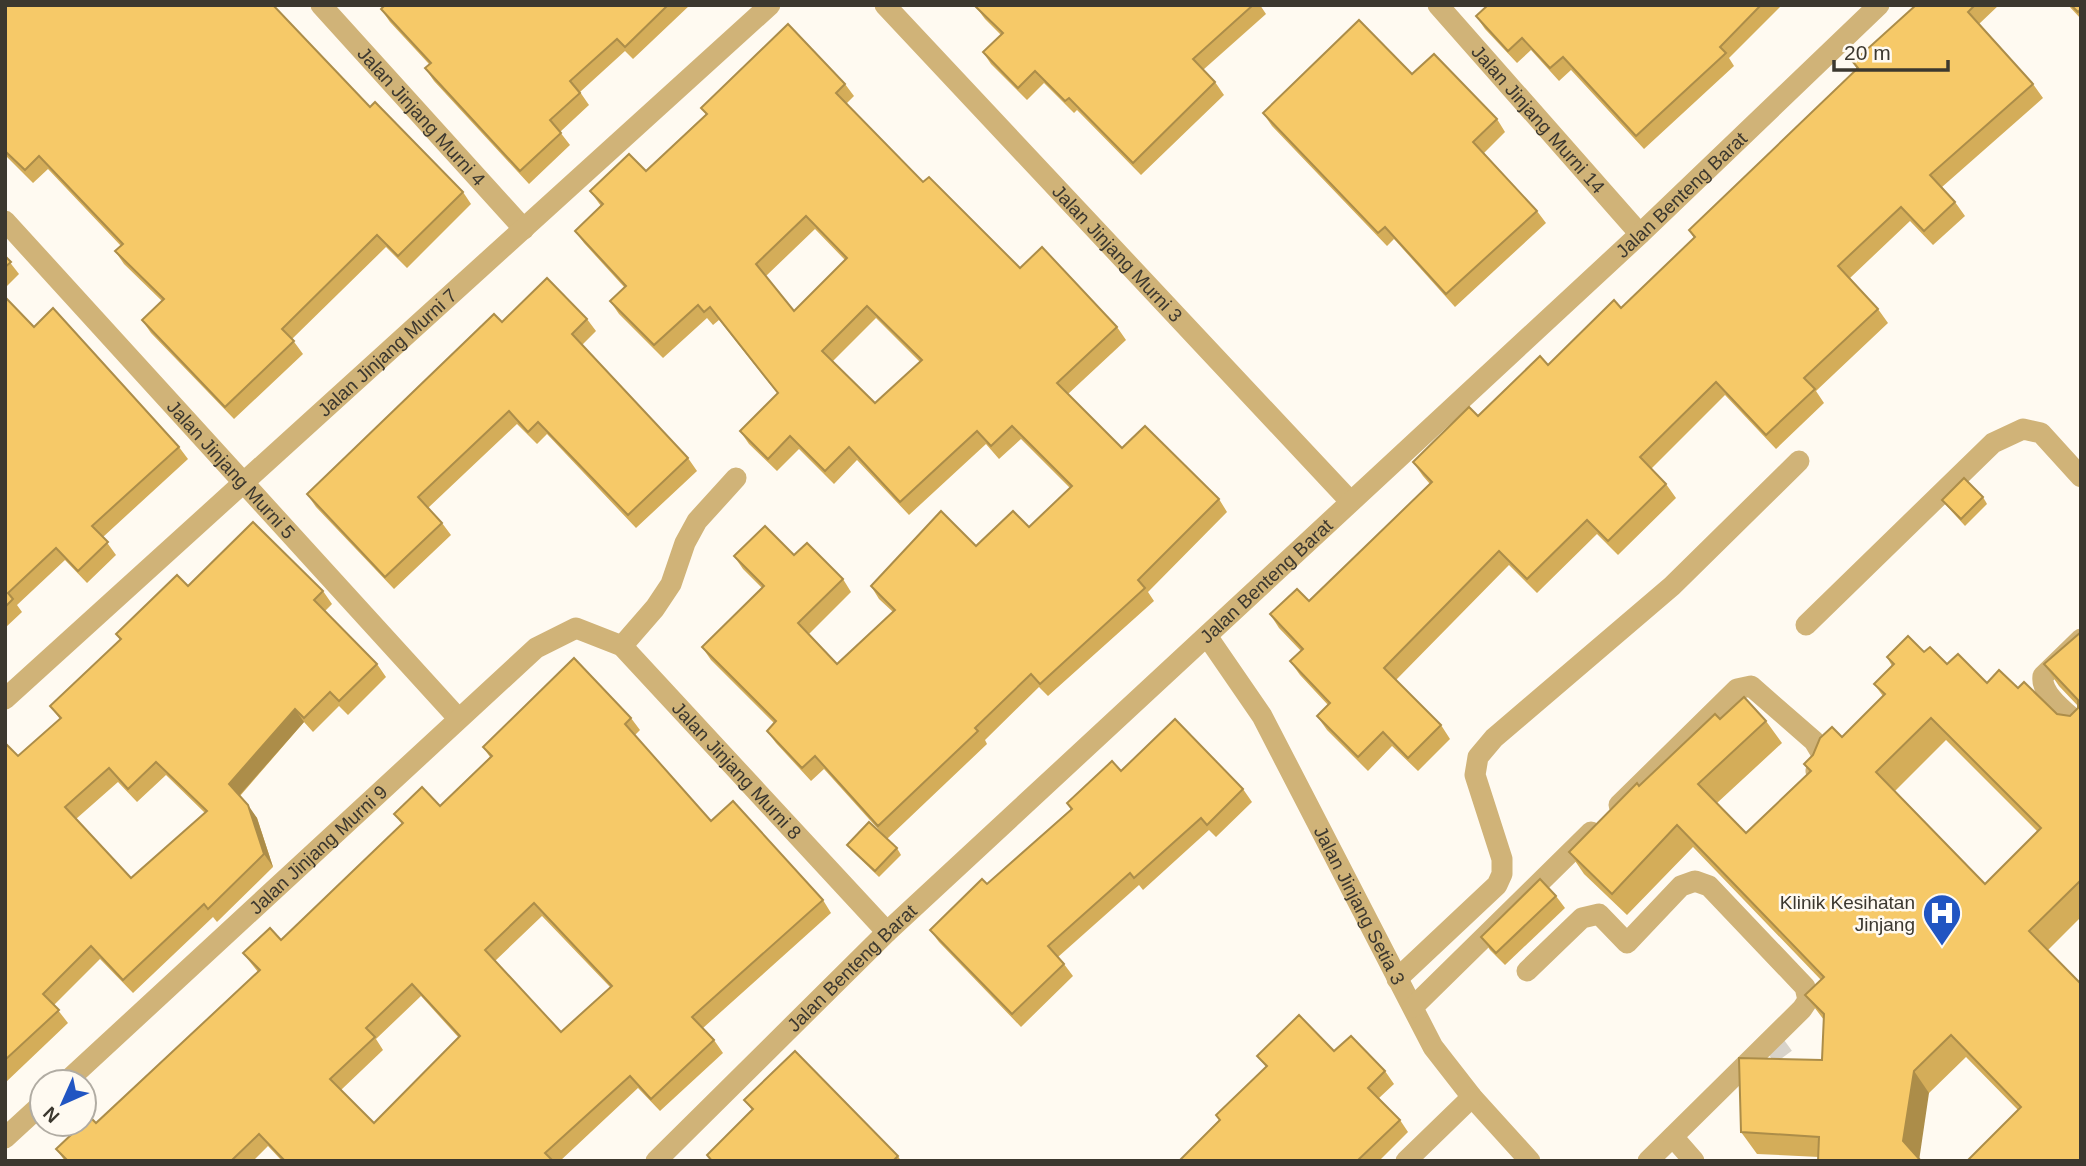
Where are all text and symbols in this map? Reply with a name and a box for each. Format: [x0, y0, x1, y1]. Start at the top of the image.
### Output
scale bar [1834, 28, 1948, 72]
street label: Jalan Jinjang Murni 14 [1468, 41, 1610, 198]
text: 20 m [1844, 41, 1891, 64]
street label: Jalan Jinjang Murni 4 [354, 43, 490, 190]
street label: Jalan Benteng Barat [1611, 127, 1751, 262]
street label: Jalan Jinjang Murni 3 [1048, 180, 1187, 326]
street label: Jalan Jinjang Murni 7 [314, 284, 461, 420]
street label: Jalan Jinjang Murni 5 [163, 396, 300, 543]
street label: Jalan Benteng Barat [1196, 514, 1337, 647]
street label: Jalan Jinjang Murni 8 [668, 697, 806, 843]
street label: Jalan Jinjang Murni 9 [245, 781, 391, 918]
street label: Jalan Jinjang Setia 3 [1310, 822, 1409, 988]
place label: Klinik Kesihatan Jinjang [1780, 892, 1915, 935]
hospital icon: Klinik Kesihatan Jinjang [1921, 892, 1963, 947]
street label: Jalan Benteng Barat [783, 899, 921, 1036]
north arrow [28, 1068, 98, 1138]
text: N [39, 1102, 64, 1127]

